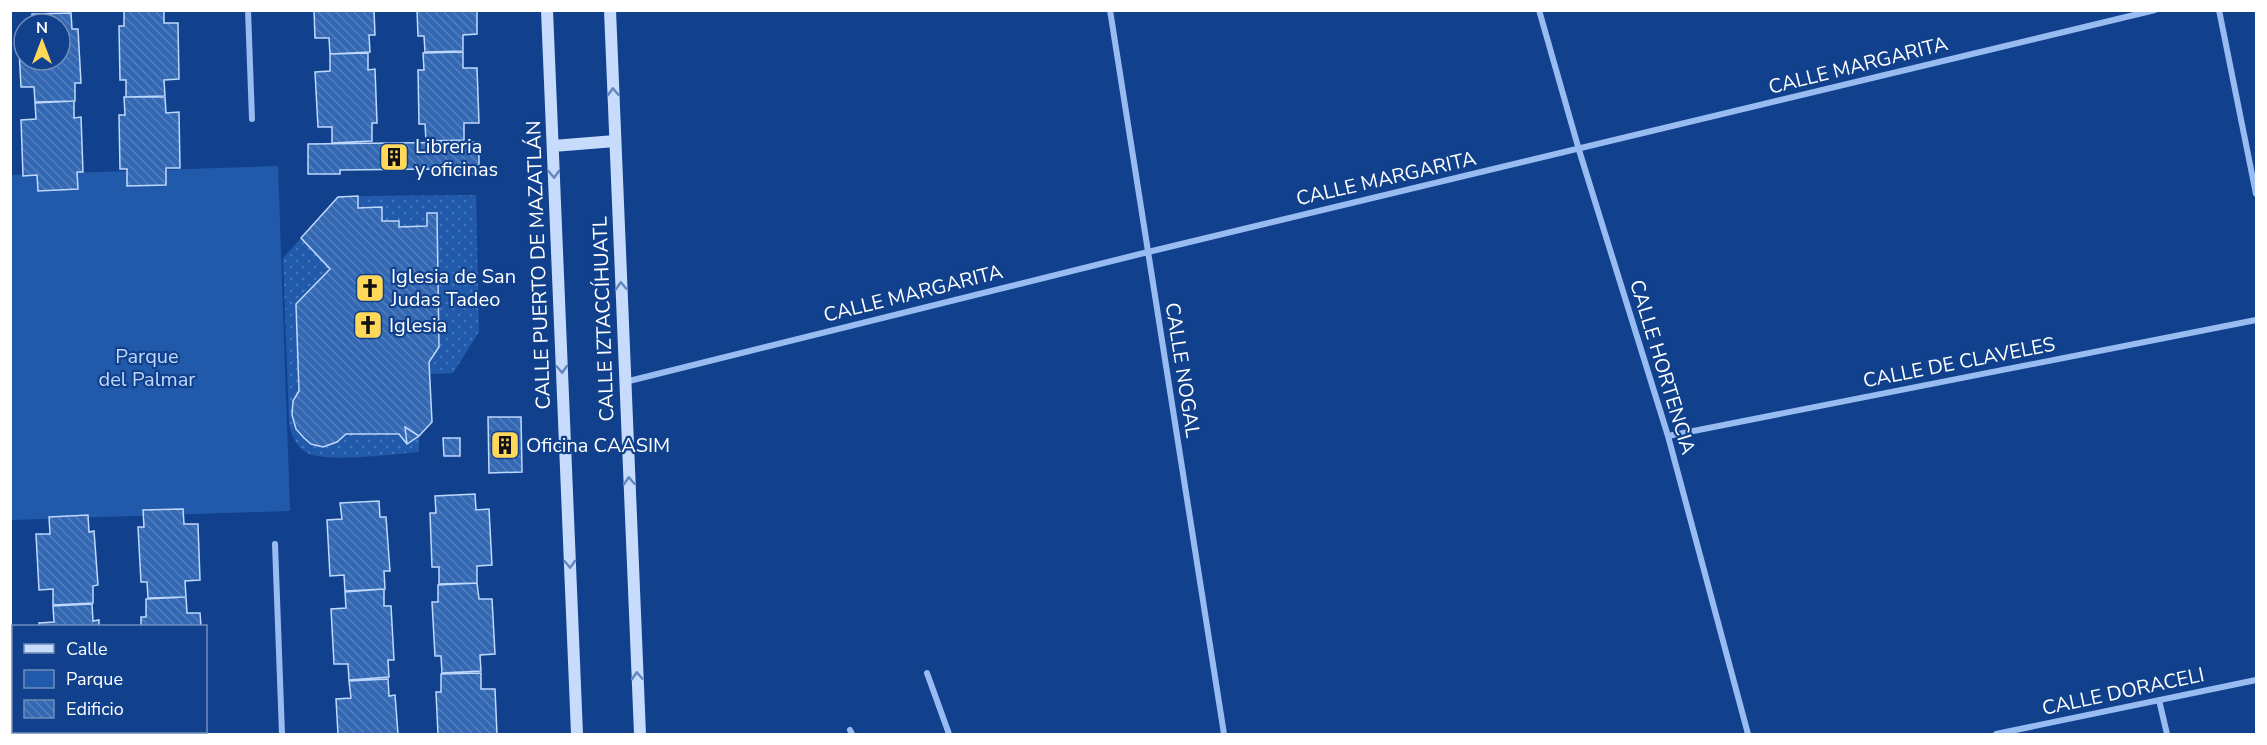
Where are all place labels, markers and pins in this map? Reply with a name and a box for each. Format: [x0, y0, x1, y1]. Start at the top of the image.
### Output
place label: Libreria y oficinas [415, 133, 498, 183]
building icon: Libreria y oficinas [378, 141, 410, 173]
place label: Iglesia de San Judas Tadeo [390, 263, 516, 313]
church icon: Iglesia de San Judas Tadeo [354, 272, 386, 304]
church icon: Iglesia [352, 309, 384, 341]
place label: Iglesia [389, 312, 447, 339]
building icon: Oficina CAASIM [489, 429, 521, 461]
place label: Oficina CAASIM [526, 432, 670, 459]

